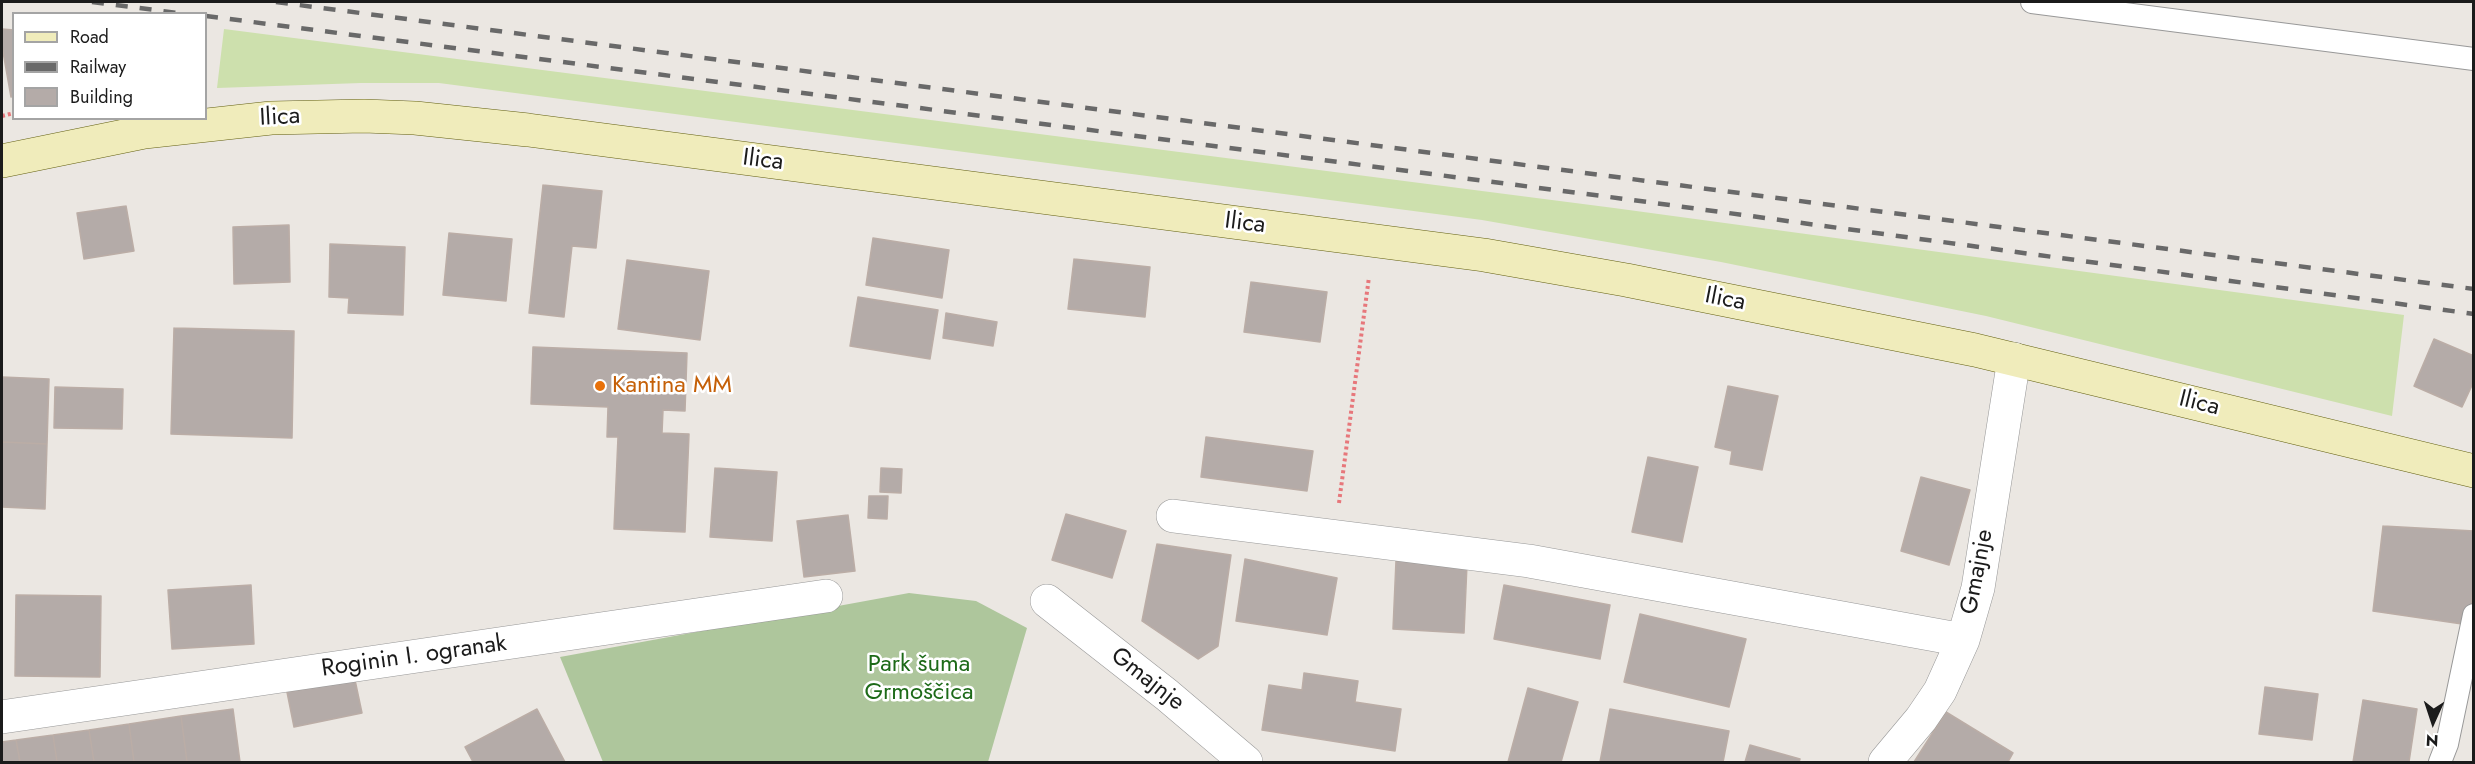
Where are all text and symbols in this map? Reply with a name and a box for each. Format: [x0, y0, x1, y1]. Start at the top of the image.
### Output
legend [12, 12, 207, 120]
text: Road [70, 24, 109, 50]
text: Railway [70, 54, 126, 80]
text: Building [70, 84, 133, 110]
street label: Ilica [259, 103, 301, 133]
street label: Ilica [741, 144, 785, 178]
street label: Ilica [1223, 207, 1267, 241]
street label: Ilica [1702, 282, 1748, 318]
place label: Kantina MM [612, 372, 732, 400]
marker: Kantina MM [593, 379, 607, 393]
street label: Ilica [2176, 385, 2222, 423]
street label: Gmajnje [1956, 527, 2000, 617]
street label: Roginin I. ogranak [320, 630, 508, 684]
street label: Gmajnje [1104, 642, 1190, 718]
park label: Park šuma Grmoščica [864, 651, 974, 707]
north arrow [2403, 692, 2463, 752]
text: N [2425, 729, 2439, 752]

